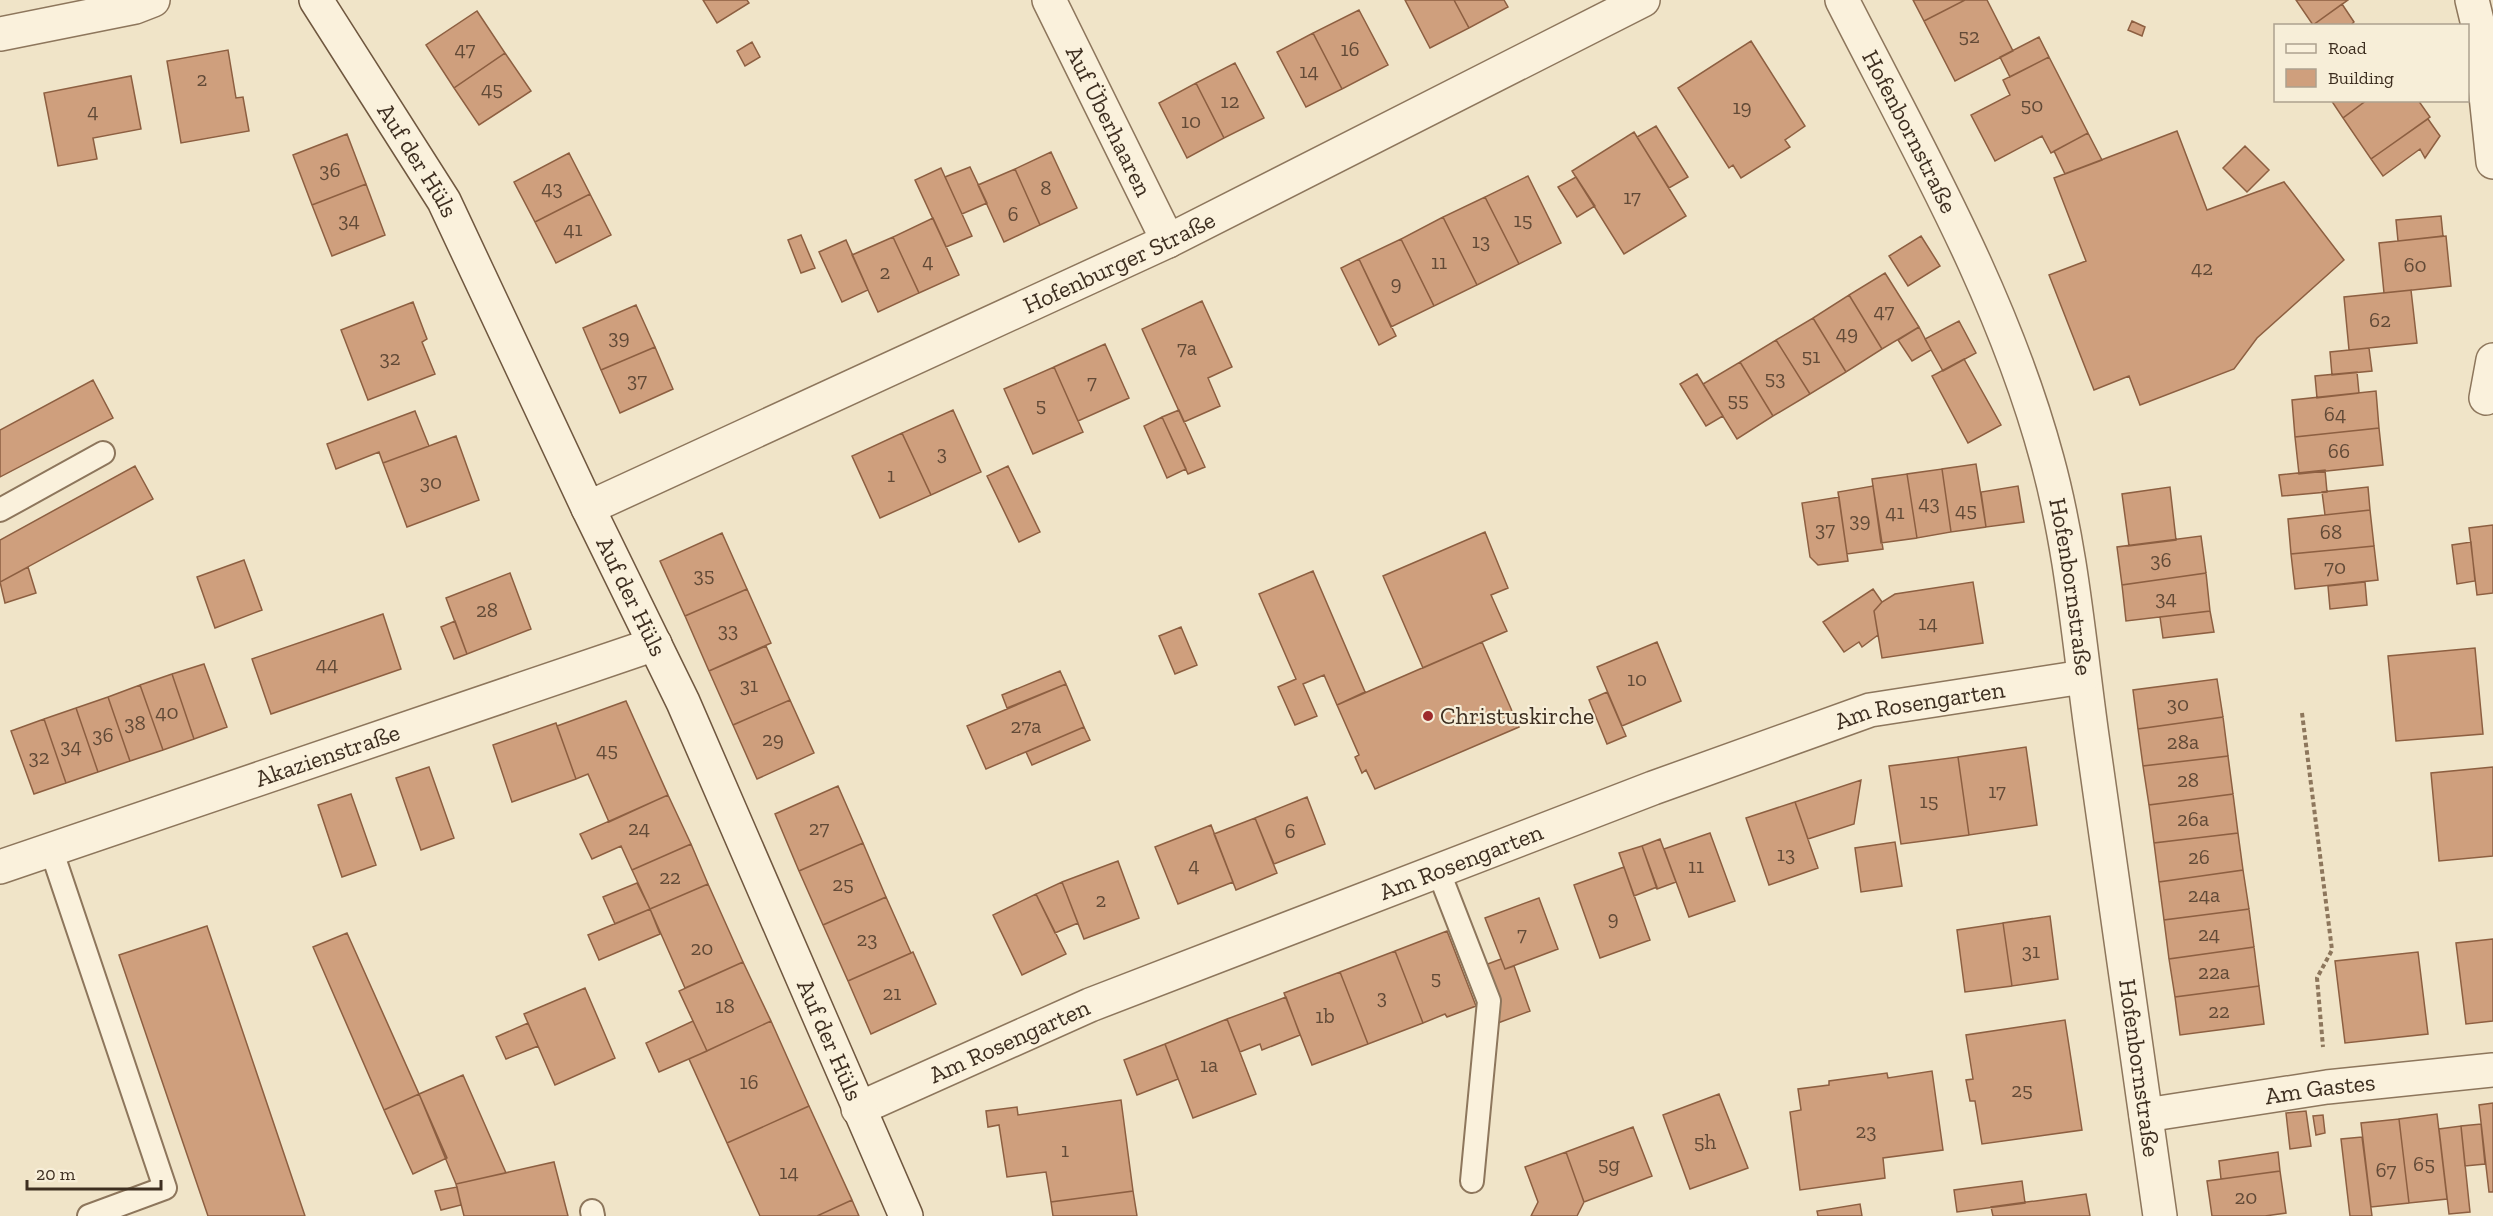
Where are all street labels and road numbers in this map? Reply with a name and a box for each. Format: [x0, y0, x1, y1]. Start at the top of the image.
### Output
street label: Auf Überhaaren [1060, 41, 1159, 201]
street label: Hofenbornstraße [1856, 45, 1964, 218]
street label: Auf der Hüls [371, 98, 465, 222]
street label: Hofenburger Straße [1018, 205, 1220, 320]
street label: Hofenbornstraße [2043, 495, 2099, 677]
street label: Auf der Hüls [590, 532, 673, 661]
street label: Am Rosengarten [1830, 674, 2007, 736]
street label: Akazienstraße [251, 717, 403, 793]
street label: Am Rosengarten [1375, 817, 1547, 906]
street label: Auf der Hüls [791, 975, 869, 1105]
street label: Hofenbornstraße [2113, 977, 2167, 1159]
street label: Am Rosengarten [924, 992, 1094, 1089]
street label: Am Gastes [2263, 1067, 2377, 1110]

